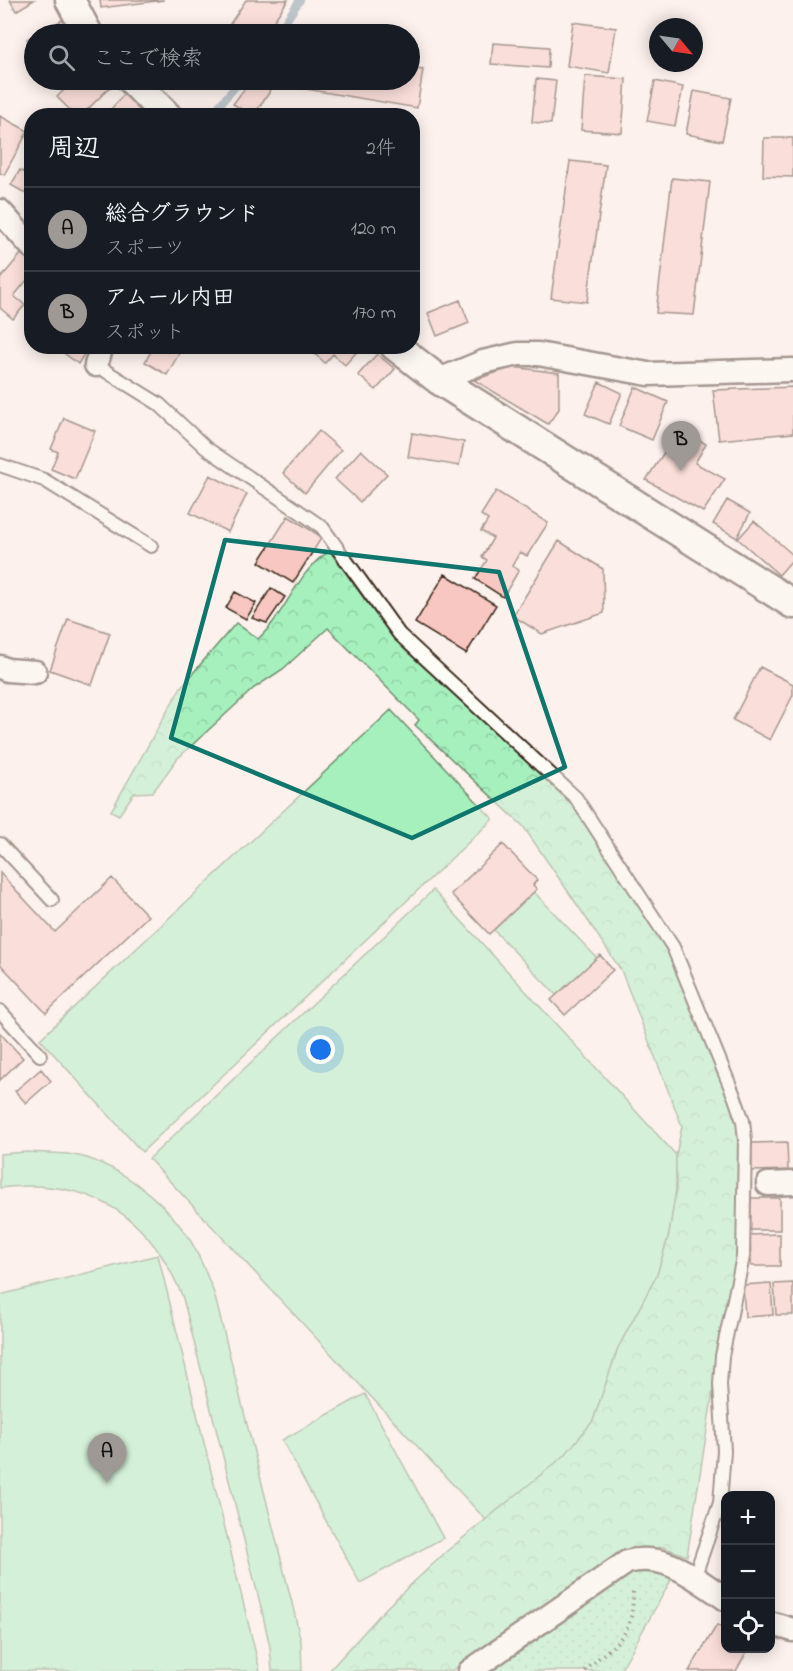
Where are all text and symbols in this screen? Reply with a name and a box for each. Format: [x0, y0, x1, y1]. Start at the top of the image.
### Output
north arrow [649, 18, 703, 72]
search box [24, 24, 420, 90]
icon: search [45, 41, 78, 74]
text: ここで検索 [93, 44, 203, 76]
text: 周辺 [48, 131, 100, 169]
text: 2件 [366, 135, 396, 164]
text: 総合グラウンド [105, 199, 259, 231]
text: A [61, 215, 74, 244]
text: 120 m [351, 215, 396, 244]
text: スポーツ [105, 235, 185, 264]
text: アムール内田 [105, 283, 234, 315]
text: B [61, 299, 74, 328]
text: 170 m [352, 299, 396, 328]
text: スポット [105, 319, 185, 348]
pin: B [662, 422, 700, 471]
your location [306, 1035, 335, 1064]
pin: A [88, 1434, 126, 1483]
map controls [721, 1491, 775, 1653]
button: + [721, 1491, 775, 1545]
button: − [721, 1545, 775, 1599]
button: locate [721, 1599, 775, 1653]

